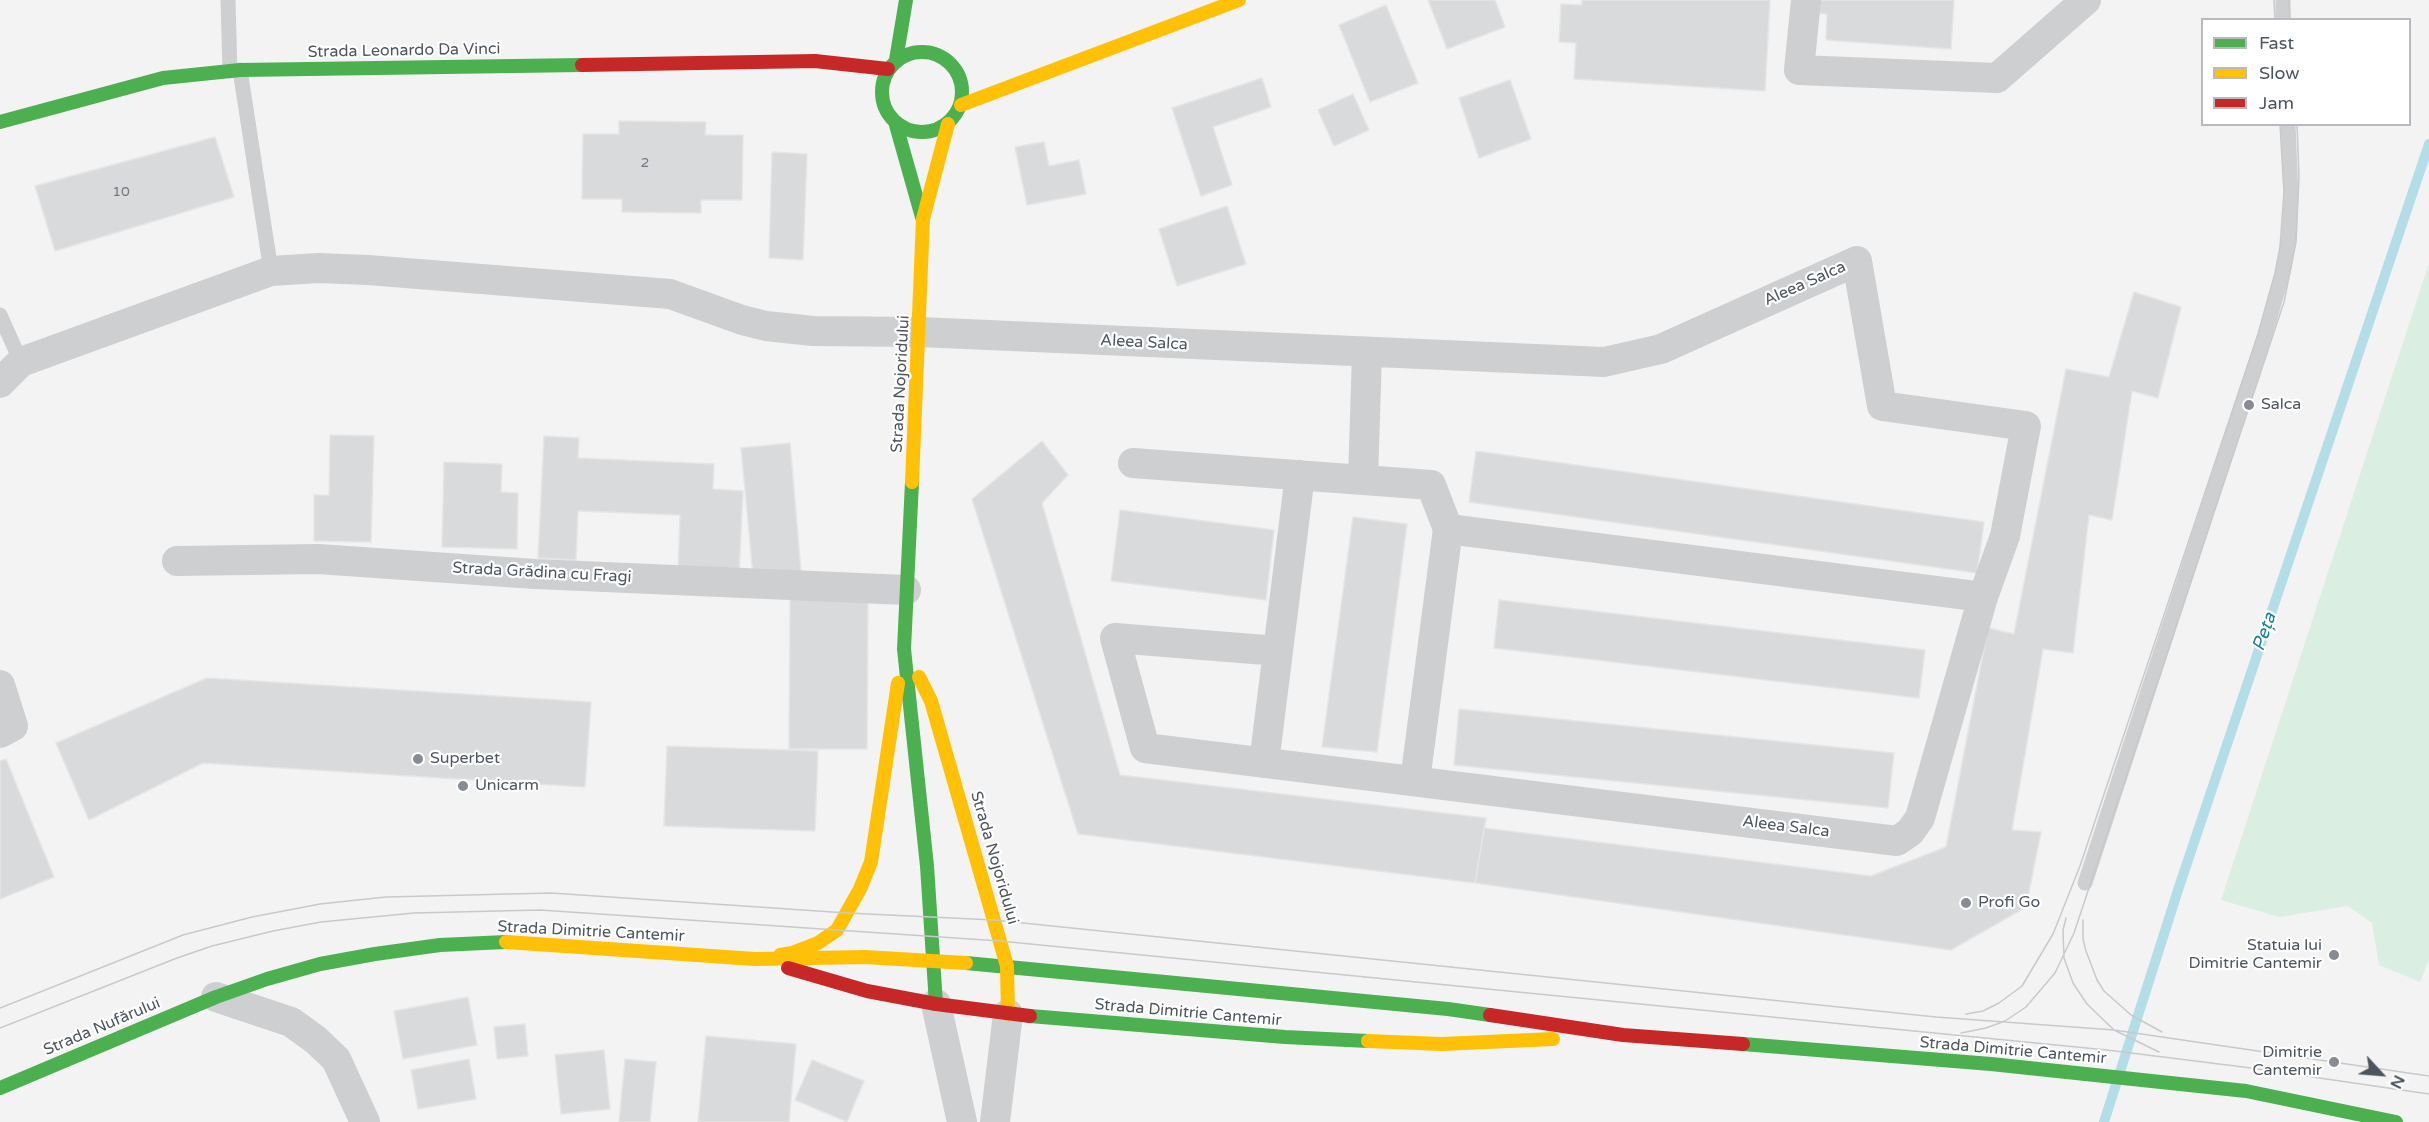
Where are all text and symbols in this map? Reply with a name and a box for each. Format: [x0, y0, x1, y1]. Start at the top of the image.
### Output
legend [2201, 18, 2411, 126]
text: Fast [2259, 32, 2294, 54]
street label: Strada Leonardo Da Vinci [307, 40, 501, 62]
text: Slow [2259, 62, 2300, 84]
text: Jam [2259, 92, 2294, 114]
house number: 2 [641, 155, 649, 171]
house number: 10 [112, 184, 130, 200]
street label: Aleea Salca [1761, 257, 1849, 311]
street label: Strada Nojoridului [888, 315, 914, 453]
street label: Aleea Salca [1100, 331, 1188, 355]
place label: Salca [2261, 395, 2301, 415]
marker: Salca [2242, 398, 2256, 412]
street label: Strada Grădina cu Fragi [452, 559, 632, 587]
water label: Peța [2248, 610, 2282, 654]
place label: Superbet [430, 749, 500, 769]
marker: Superbet [411, 752, 425, 766]
place label: Unicarm [475, 776, 539, 796]
marker: Unicarm [456, 779, 470, 793]
street label: Strada Nojoridului [966, 789, 1022, 927]
street label: Aleea Salca [1741, 812, 1831, 842]
place label: Profi Go [1978, 893, 2040, 913]
marker: Profi Go [1959, 896, 1973, 910]
street label: Strada Dimitrie Cantemir [497, 918, 685, 946]
place label: Statuia lui Dimitrie Cantemir [2189, 936, 2322, 974]
marker: Statuia lui Dimitrie Cantemir [2327, 948, 2341, 962]
street label: Strada Nufărului [41, 994, 163, 1060]
street label: Strada Dimitrie Cantemir [1094, 995, 1282, 1031]
street label: Strada Dimitrie Cantemir [1919, 1033, 2107, 1069]
place label: Dimitrie Cantemir [2252, 1043, 2322, 1081]
north arrow [2351, 1044, 2411, 1104]
marker: Dimitrie Cantemir [2327, 1055, 2341, 1069]
text: N [2385, 1072, 2409, 1092]

